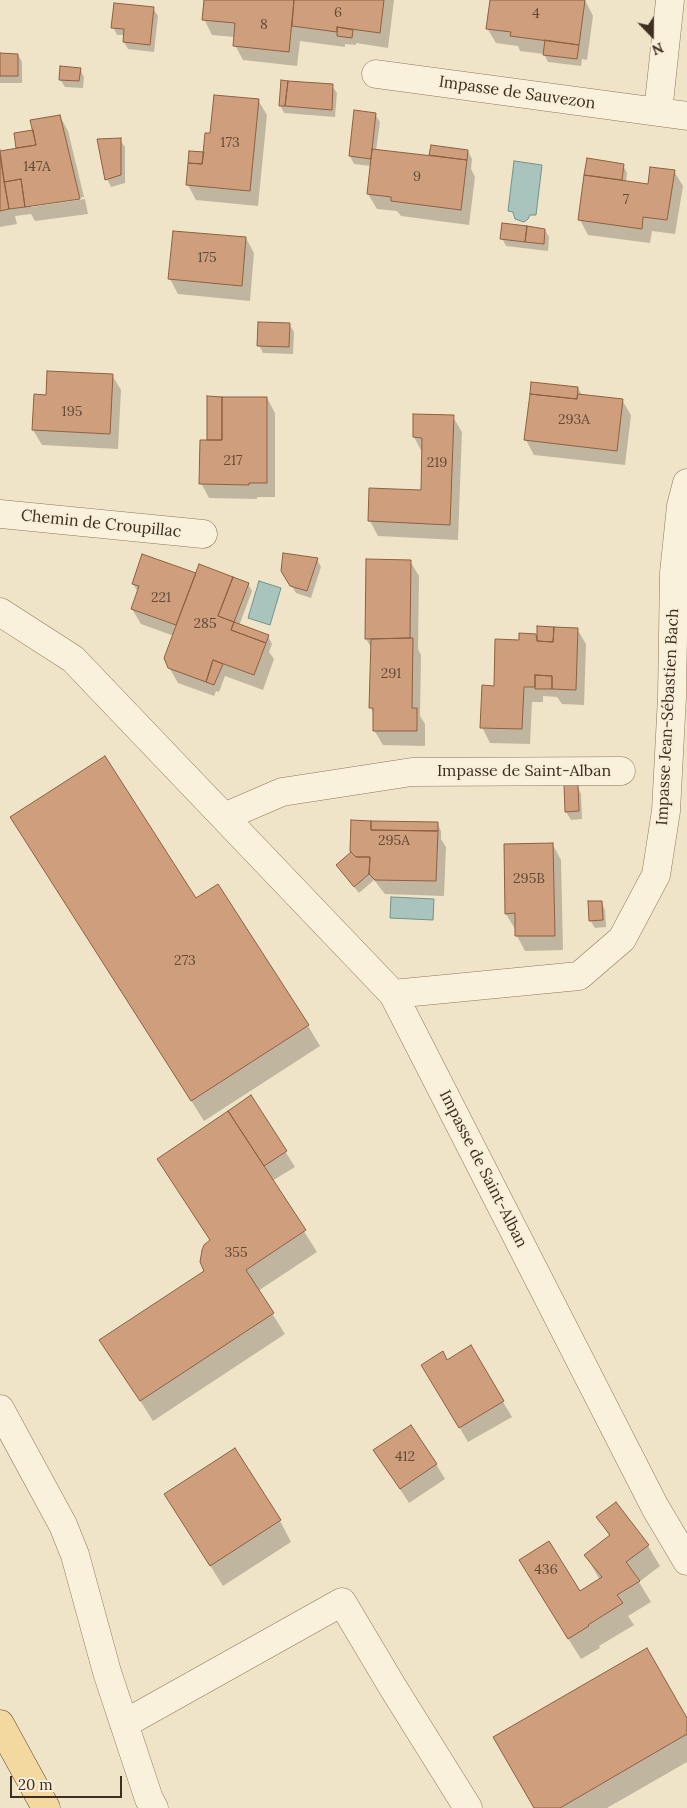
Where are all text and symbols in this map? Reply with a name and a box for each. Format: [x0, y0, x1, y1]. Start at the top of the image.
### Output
house number: 6 [334, 5, 342, 21]
house number: 4 [532, 6, 540, 22]
north arrow [627, 10, 677, 60]
house number: 8 [260, 17, 268, 33]
text: N [649, 39, 666, 59]
street label: Impasse de Sauvezon [437, 72, 597, 114]
house number: 173 [220, 135, 240, 151]
house number: 147A [23, 159, 51, 175]
house number: 9 [413, 169, 421, 185]
house number: 7 [623, 192, 629, 208]
house number: 175 [197, 250, 217, 266]
house number: 195 [62, 404, 82, 420]
house number: 293A [558, 412, 590, 428]
house number: 217 [223, 453, 243, 469]
house number: 219 [427, 455, 447, 471]
street label: Chemin de Croupillac [20, 506, 182, 542]
house number: 221 [151, 590, 171, 606]
street label: Impasse Jean-Sébastien Bach [653, 608, 683, 826]
house number: 285 [193, 616, 217, 632]
house number: 291 [381, 666, 401, 682]
street label: Impasse de Saint-Alban [437, 761, 611, 781]
house number: 295A [378, 833, 410, 849]
house number: 295B [513, 871, 545, 887]
house number: 273 [174, 953, 196, 969]
street label: Impasse de Saint-Alban [435, 1087, 531, 1251]
house number: 355 [224, 1245, 248, 1261]
house number: 412 [395, 1449, 415, 1465]
house number: 436 [534, 1562, 558, 1578]
scale bar [12, 1766, 125, 1798]
text: 20 m [18, 1775, 53, 1794]

